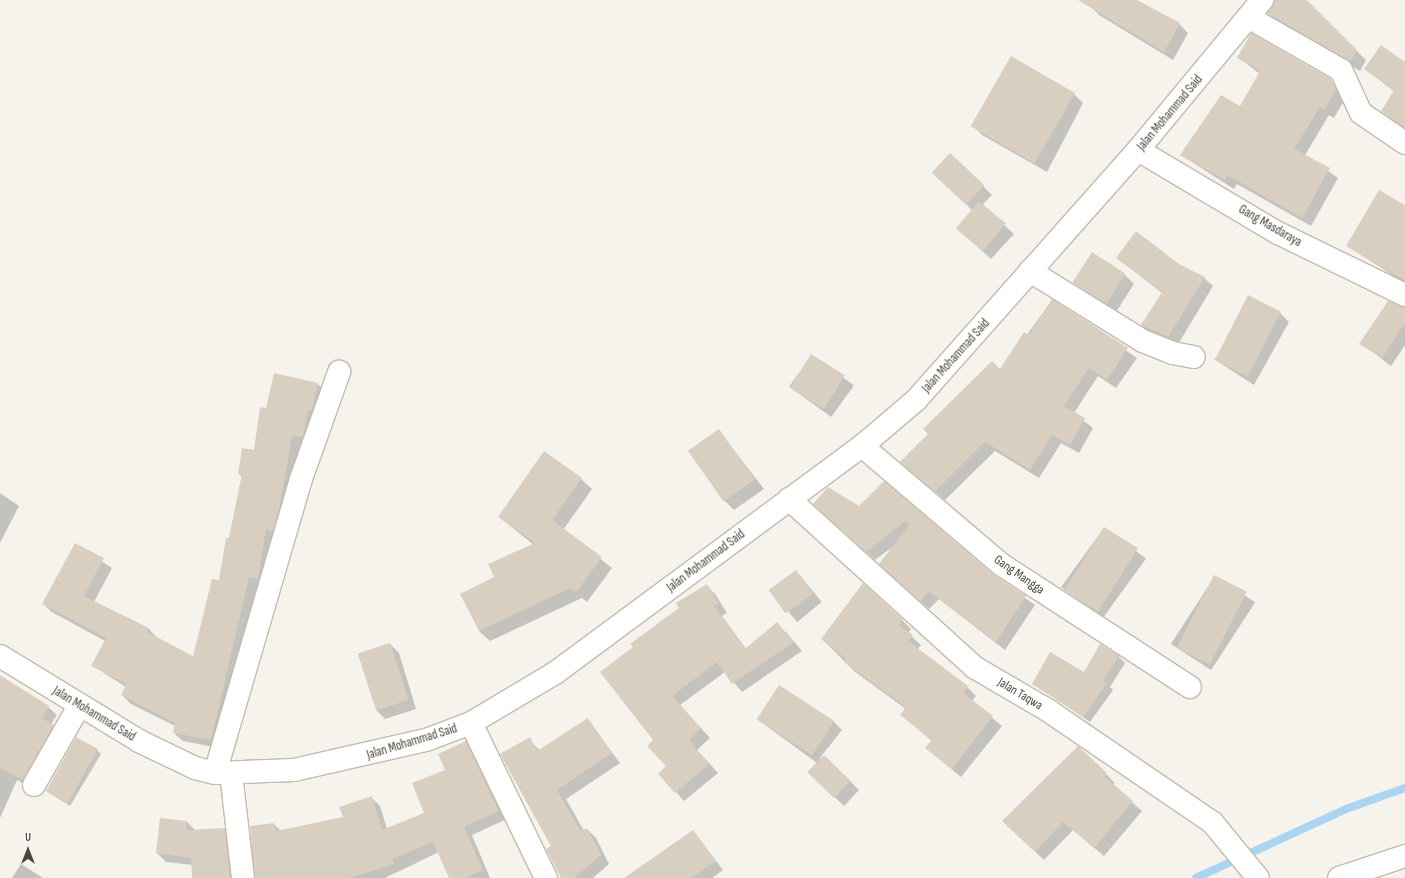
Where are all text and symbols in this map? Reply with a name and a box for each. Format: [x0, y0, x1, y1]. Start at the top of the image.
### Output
street label: Jalan Mohammad Said [1134, 72, 1206, 154]
street label: Gang Masdaraya [1236, 202, 1304, 250]
street label: Jalan Mohammad Said [919, 316, 993, 396]
street label: Jalan Mohammad Said [664, 526, 748, 596]
street label: Gang Mangga [991, 552, 1047, 598]
street label: Jalan Taqwa [995, 675, 1045, 713]
street label: Jalan Mohammad Said [50, 683, 138, 745]
street label: Jalan Mohammad Said [365, 721, 459, 763]
north arrow [8, 830, 48, 870]
text: U [25, 831, 31, 844]

